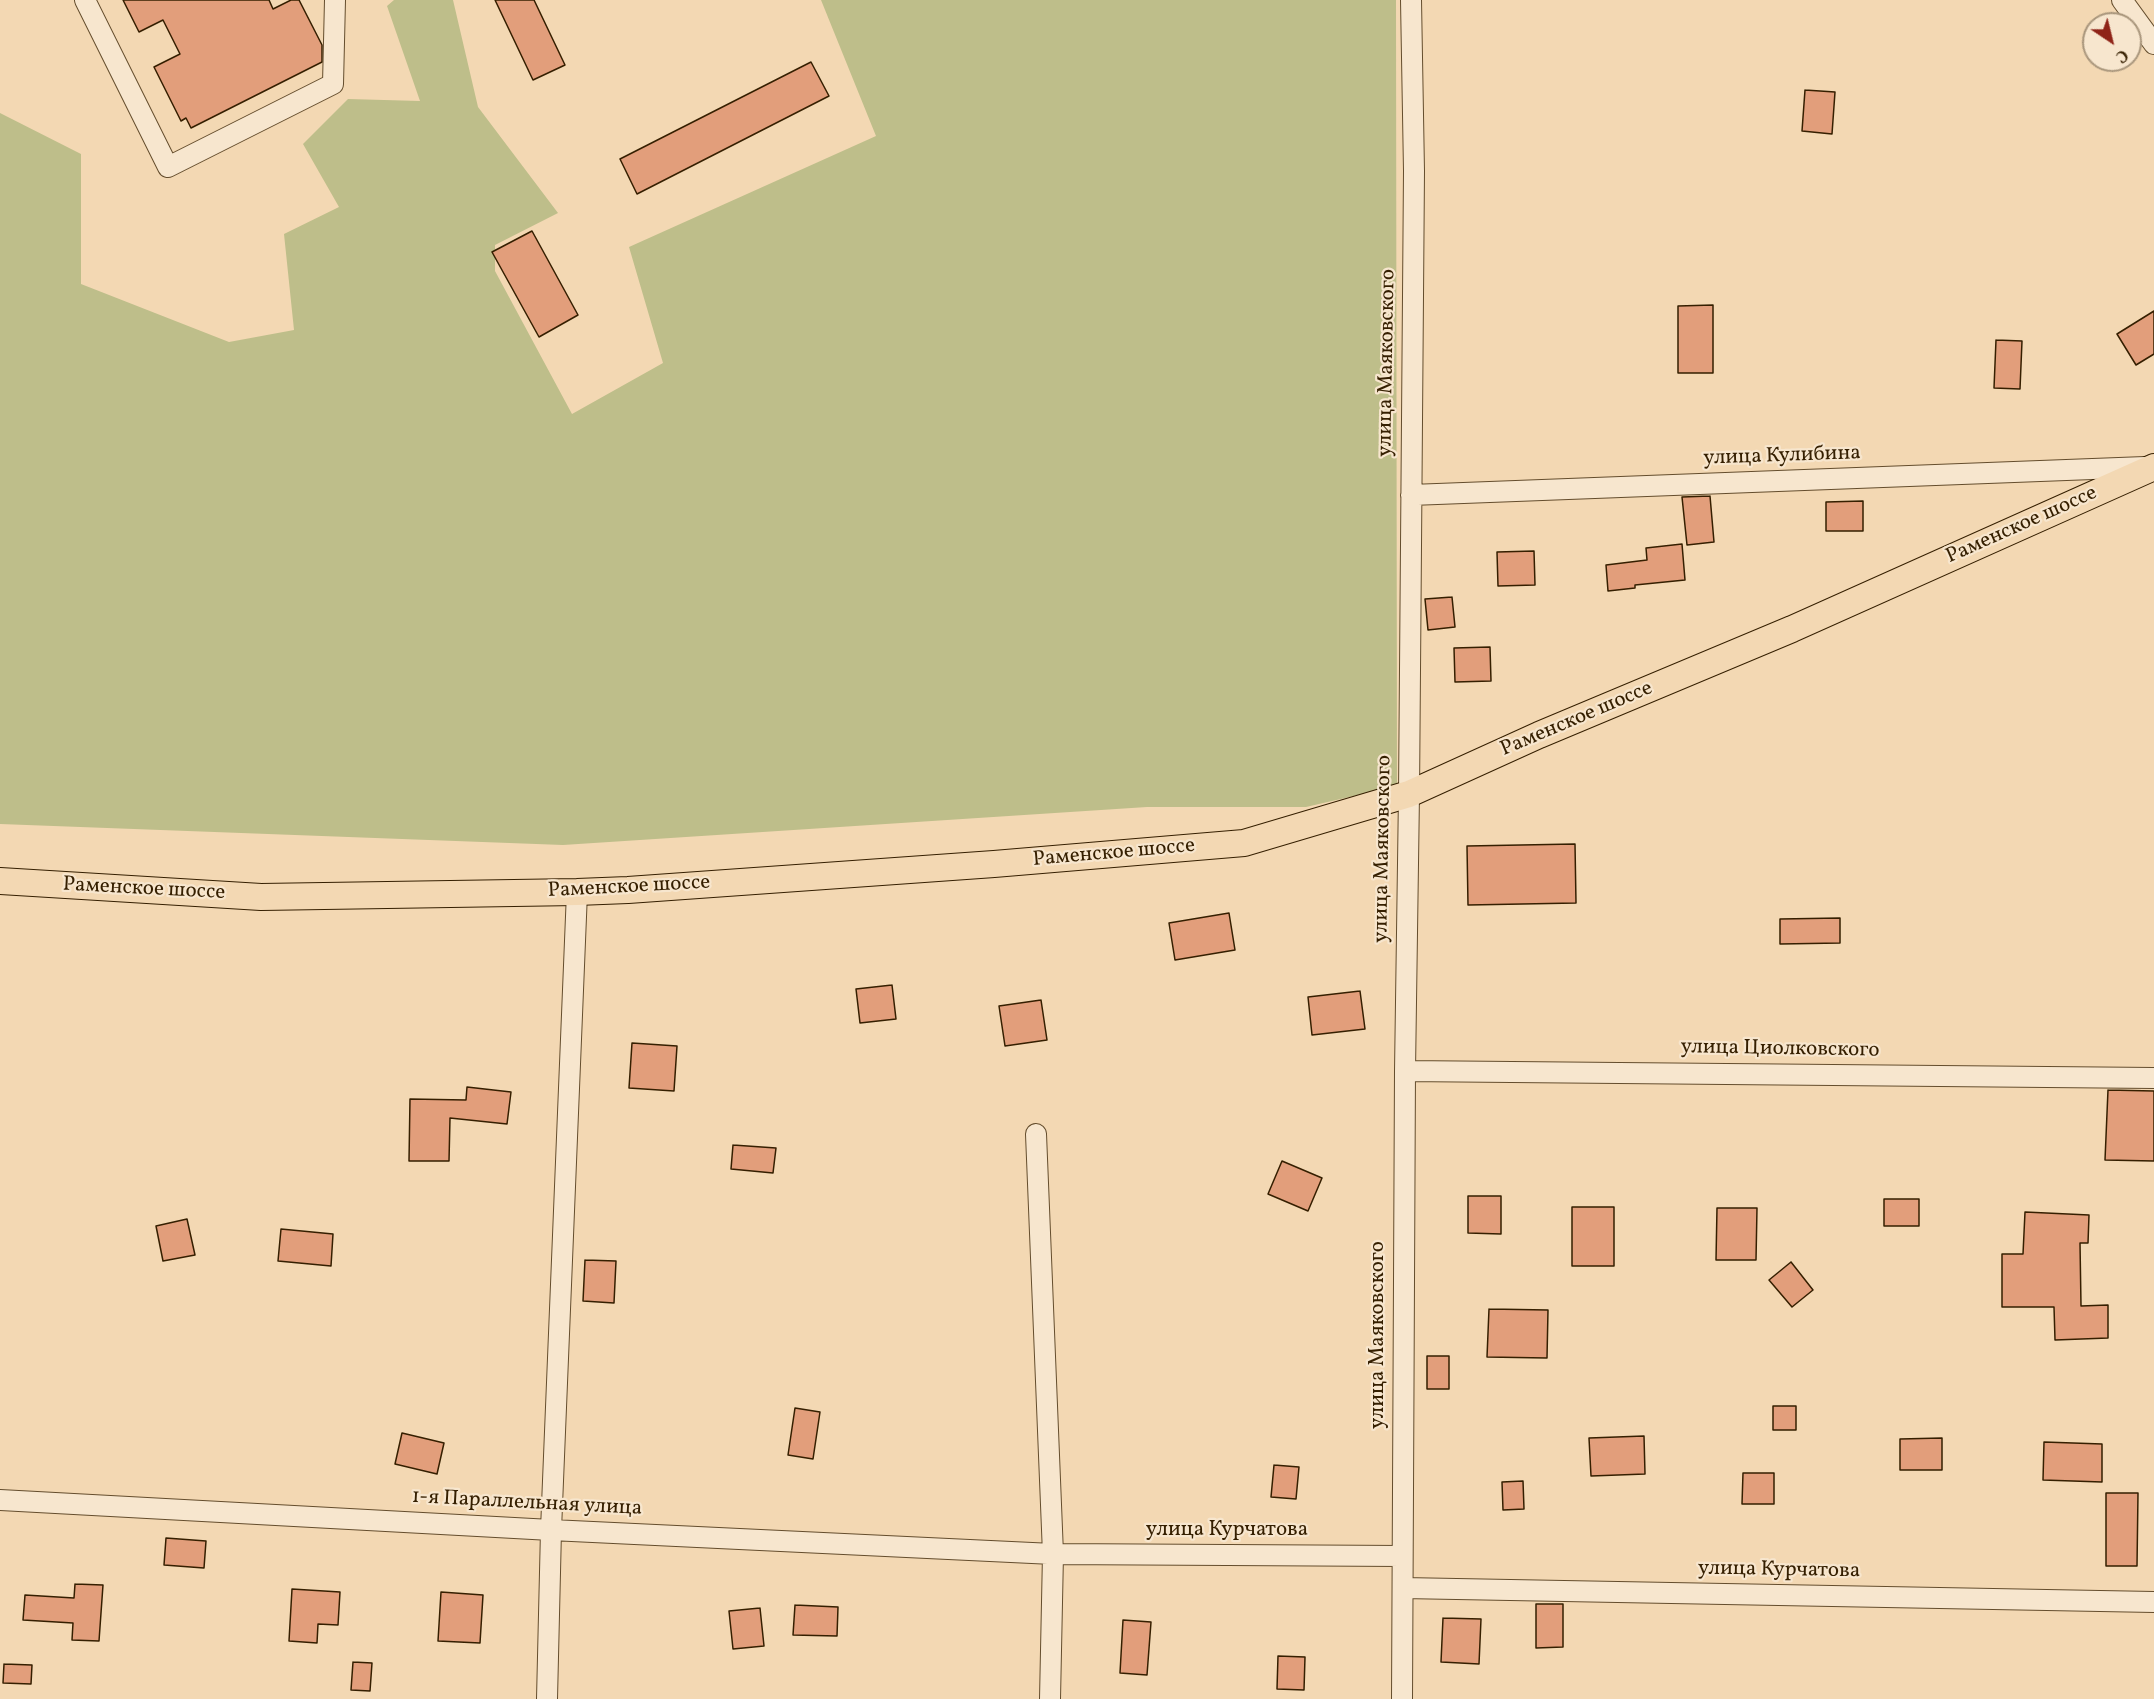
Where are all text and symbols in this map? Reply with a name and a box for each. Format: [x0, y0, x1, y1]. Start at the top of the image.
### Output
north arrow [2082, 12, 2142, 72]
text: С [2111, 43, 2132, 67]
street label: улица Маяковского [1374, 269, 1402, 457]
street label: улица Кулибина [1703, 442, 1861, 472]
street label: Раменское шоссе [1943, 481, 2101, 571]
street label: Раменское шоссе [1497, 677, 1657, 763]
street label: улица Маяковского [1370, 755, 1398, 943]
street label: Раменское шоссе [1032, 834, 1196, 874]
street label: Раменское шоссе [547, 871, 711, 905]
street label: Раменское шоссе [62, 873, 226, 907]
street label: улица Циолковского [1680, 1036, 1880, 1064]
street label: улица Маяковского [1366, 1241, 1392, 1429]
street label: 1-я Параллельная улица [411, 1485, 643, 1523]
street label: улица Курчатова [1146, 1518, 1308, 1544]
street label: улица Курчатова [1698, 1557, 1860, 1585]

